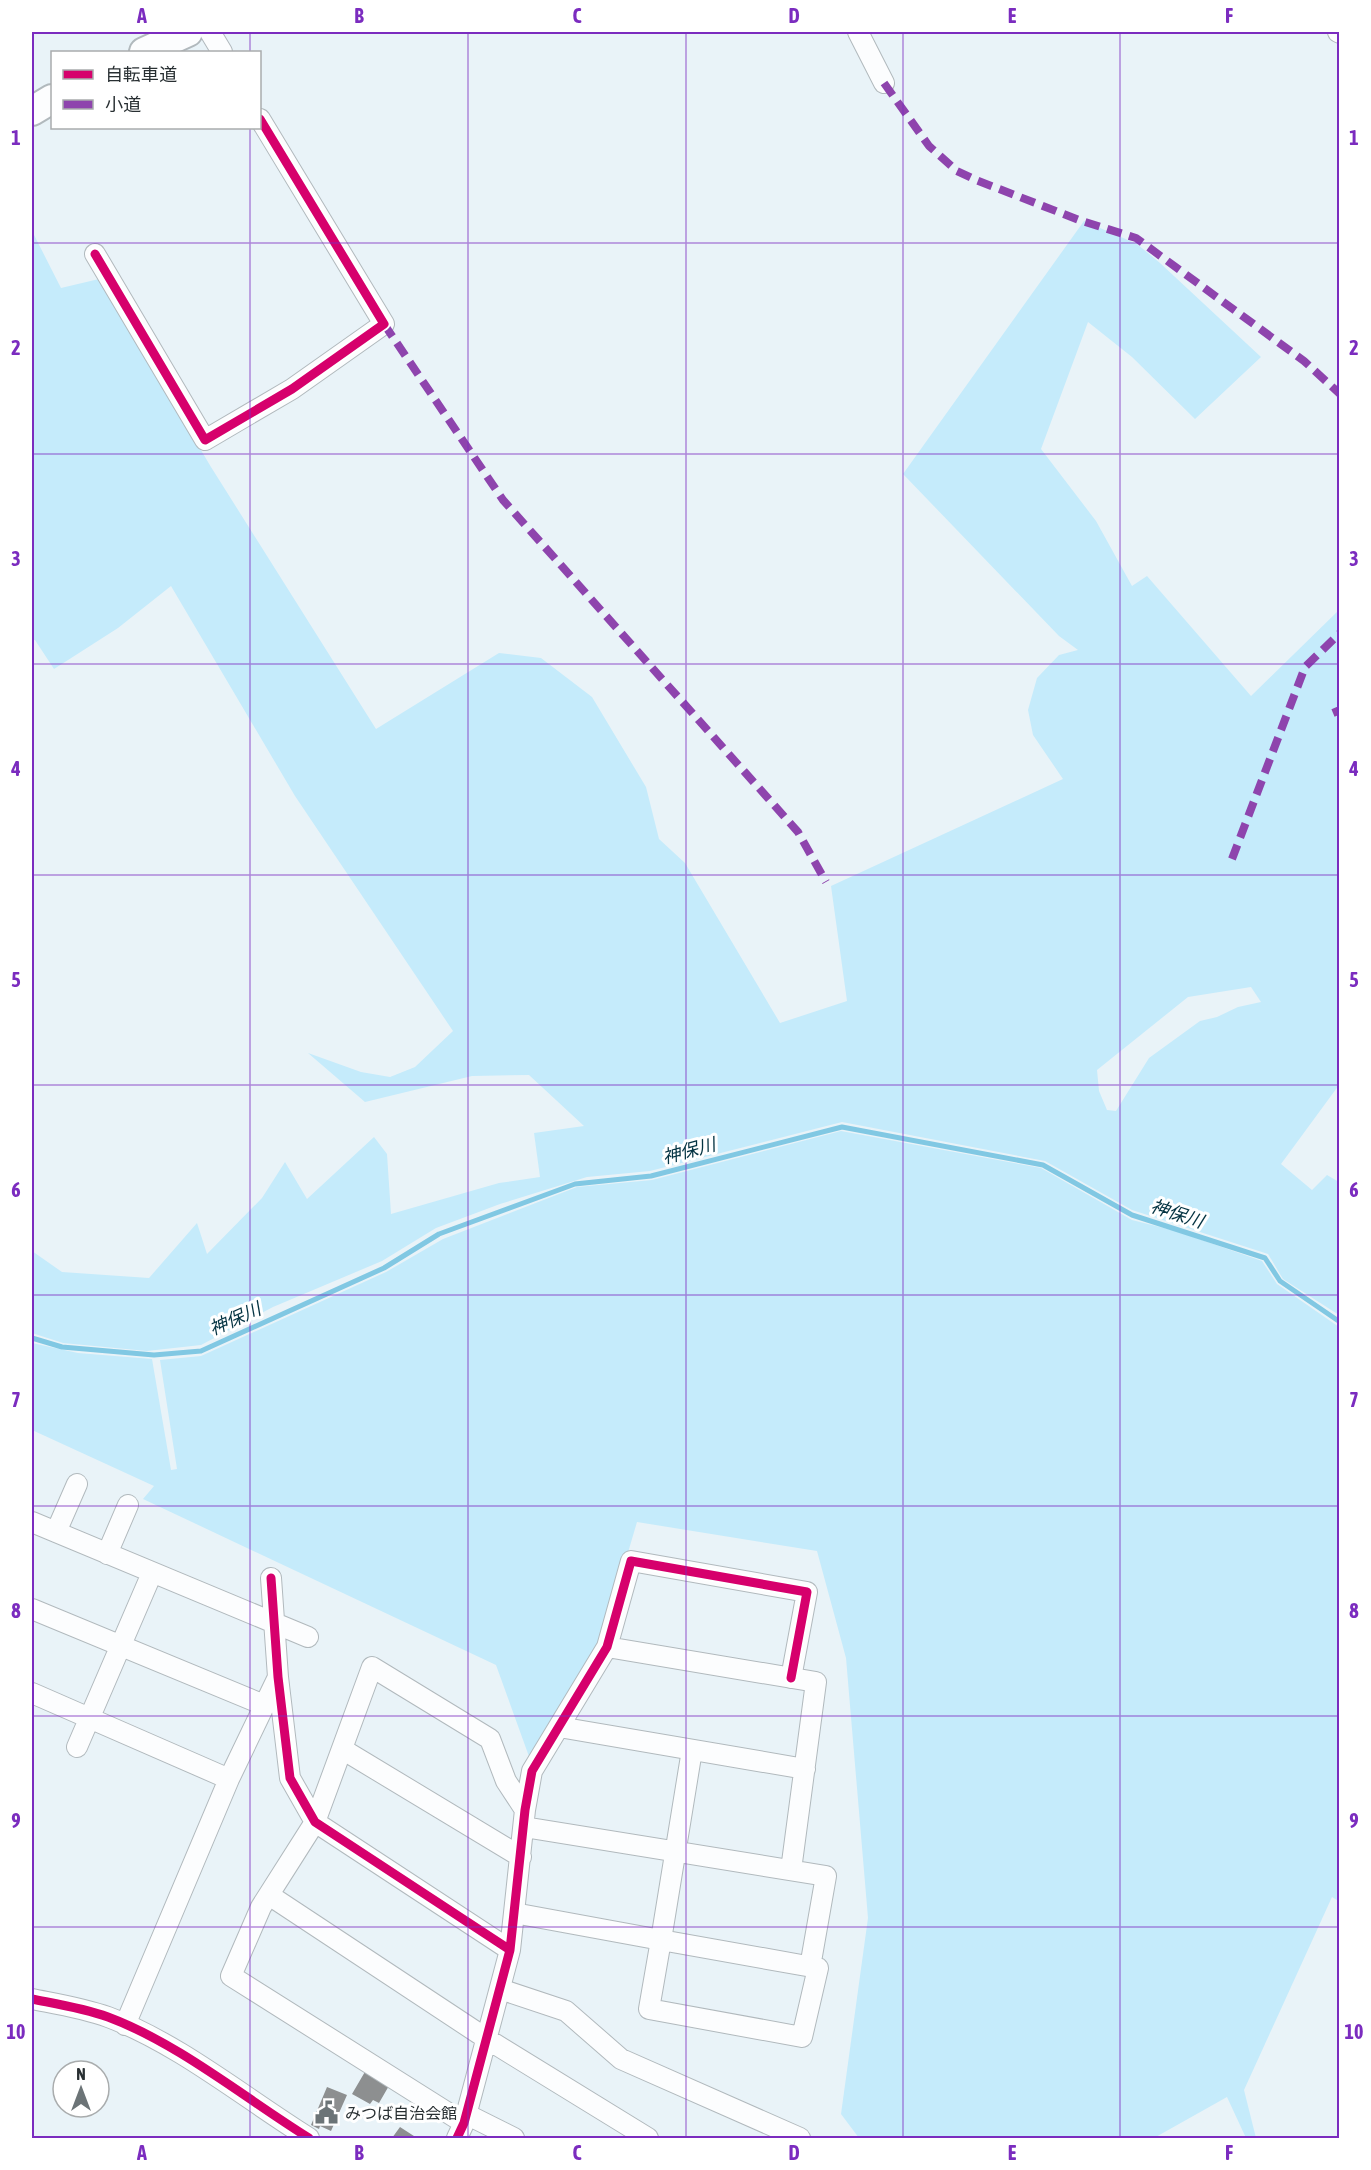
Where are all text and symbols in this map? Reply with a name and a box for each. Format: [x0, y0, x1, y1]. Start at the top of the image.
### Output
text: A [136, 4, 147, 27]
text: B [354, 4, 364, 27]
text: C [573, 4, 582, 27]
text: D [788, 4, 800, 27]
text: E [1008, 4, 1017, 27]
text: F [1225, 4, 1233, 27]
legend [51, 51, 261, 129]
text: 自転車道 [105, 64, 177, 85]
text: 小道 [105, 94, 141, 115]
text: 1 [11, 126, 21, 149]
text: 1 [1349, 126, 1359, 149]
text: 2 [11, 336, 21, 359]
text: 2 [1349, 336, 1359, 359]
text: 3 [11, 547, 21, 570]
text: 3 [1349, 547, 1359, 570]
text: 4 [10, 757, 21, 780]
text: 4 [1348, 757, 1359, 780]
text: 5 [11, 968, 21, 991]
text: 5 [1349, 968, 1359, 991]
water label: 神保川 [660, 1133, 720, 1168]
text: 6 [11, 1178, 21, 1201]
text: 6 [1349, 1178, 1359, 1201]
water label: 神保川 [1148, 1195, 1208, 1232]
water label: 神保川 [206, 1297, 266, 1339]
text: 7 [11, 1388, 21, 1411]
text: 7 [1349, 1388, 1359, 1411]
text: 8 [11, 1599, 21, 1622]
text: 8 [1349, 1599, 1359, 1622]
text: 9 [11, 1809, 21, 1832]
text: 9 [1349, 1809, 1359, 1832]
text: 10 [7, 2020, 25, 2043]
text: 10 [1345, 2020, 1363, 2043]
north arrow [51, 2059, 111, 2119]
text: N [76, 2065, 86, 2083]
public building icon: みつば自治会館 [314, 2100, 340, 2126]
place label: みつば自治会館 [345, 2104, 457, 2122]
text: A [136, 2141, 147, 2164]
text: B [354, 2141, 364, 2164]
text: C [573, 2141, 582, 2164]
text: D [788, 2141, 800, 2164]
text: E [1008, 2141, 1017, 2164]
text: F [1225, 2141, 1233, 2164]

